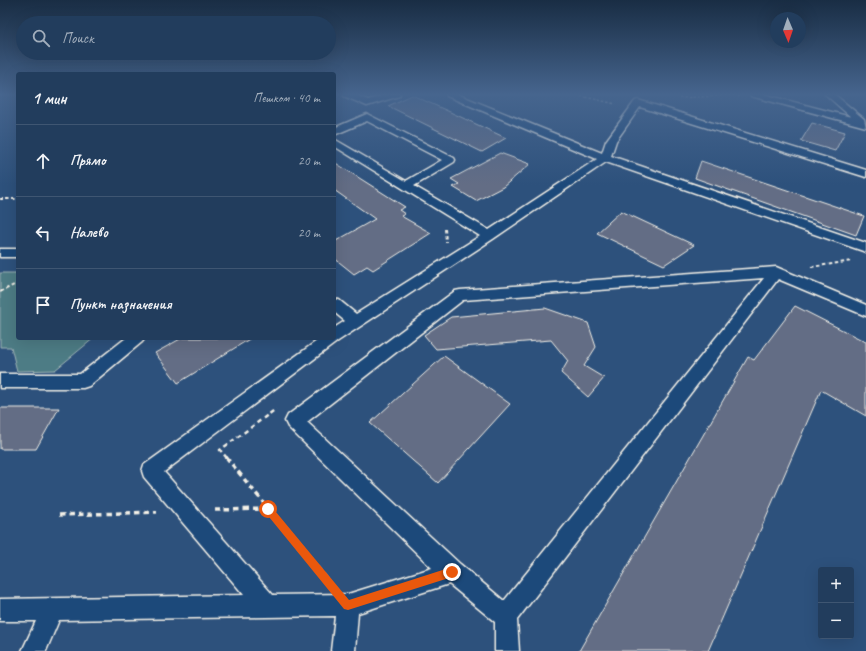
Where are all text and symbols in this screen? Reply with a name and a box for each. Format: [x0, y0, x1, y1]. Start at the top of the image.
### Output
north arrow [770, 12, 806, 48]
search box [16, 16, 336, 60]
icon: search [30, 27, 52, 49]
text: Поиск [62, 29, 94, 48]
text: 1 мин [32, 88, 67, 109]
text: Пешком · 40 m [253, 90, 320, 106]
icon: ahead [32, 150, 54, 172]
text: Прямо [70, 151, 106, 170]
text: 20 m [298, 153, 320, 169]
icon: left [32, 222, 54, 244]
text: Налево [70, 223, 108, 242]
text: 20 m [298, 225, 320, 241]
icon: arrive [32, 294, 54, 316]
text: Пункт назначения [70, 295, 172, 314]
route start [259, 500, 277, 518]
route end [443, 563, 461, 581]
map controls [818, 567, 854, 639]
button: + [818, 567, 854, 603]
button: − [818, 603, 854, 639]

